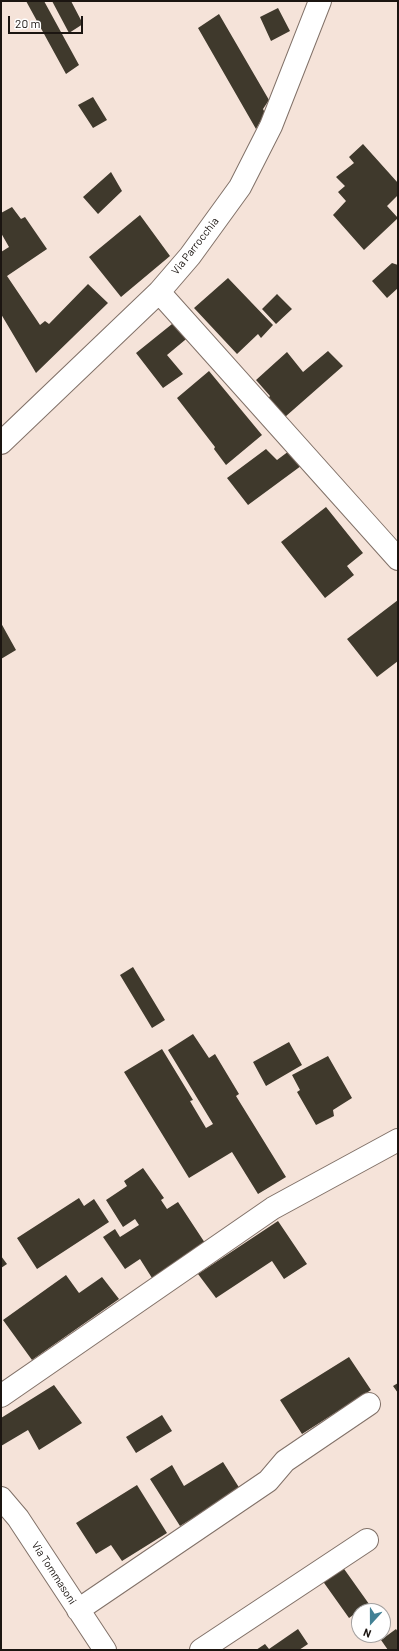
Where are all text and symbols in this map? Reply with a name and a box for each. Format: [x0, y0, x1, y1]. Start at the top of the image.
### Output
scale bar [10, 8, 85, 34]
text: 20 m [15, 16, 41, 30]
street label: Via Parrocchia [169, 215, 221, 277]
street label: Via Tommasoni [29, 1539, 79, 1607]
north arrow [351, 1603, 391, 1643]
text: N [361, 1626, 373, 1641]

